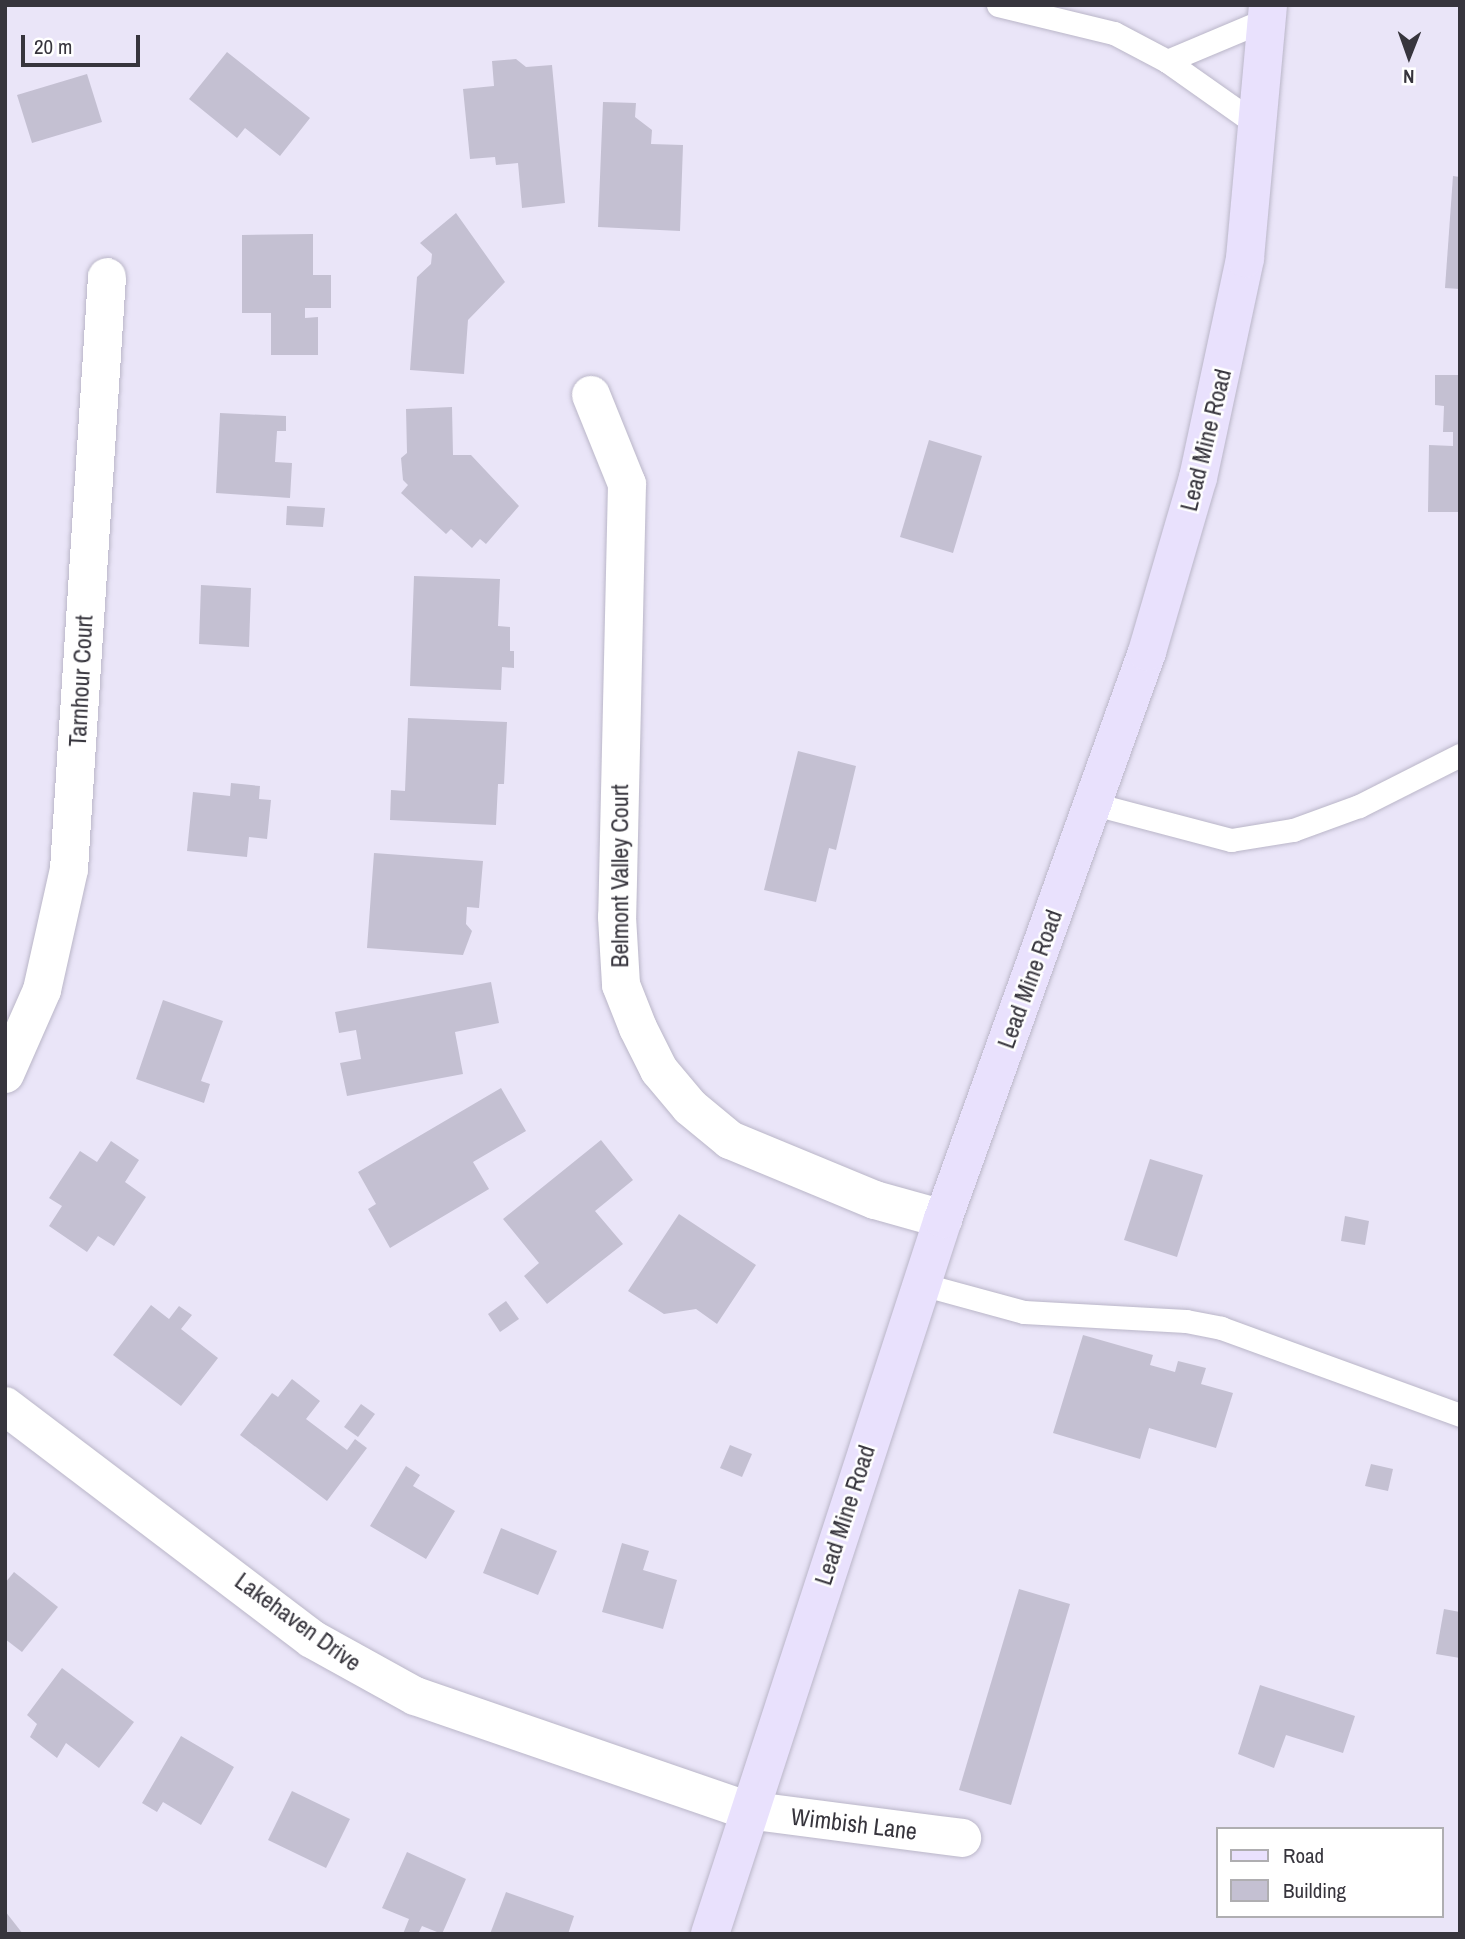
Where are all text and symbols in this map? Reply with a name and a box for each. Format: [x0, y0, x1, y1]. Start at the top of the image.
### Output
scale bar [24, 21, 144, 65]
north arrow [1374, 21, 1444, 91]
text: 20 m [34, 32, 72, 61]
text: N [1403, 64, 1414, 90]
street label: Lead Mine Road [1174, 366, 1238, 514]
street label: Tarnhour Court [63, 615, 99, 747]
street label: Belmont Valley Court [606, 784, 634, 968]
street label: Lead Mine Road [992, 906, 1068, 1052]
street label: Lead Mine Road [809, 1441, 881, 1589]
street label: Lakehaven Drive [229, 1567, 367, 1677]
street label: Wimbish Lane [789, 1802, 919, 1846]
legend [1216, 1827, 1444, 1918]
text: Road [1283, 1841, 1324, 1870]
text: Building [1283, 1876, 1346, 1905]

